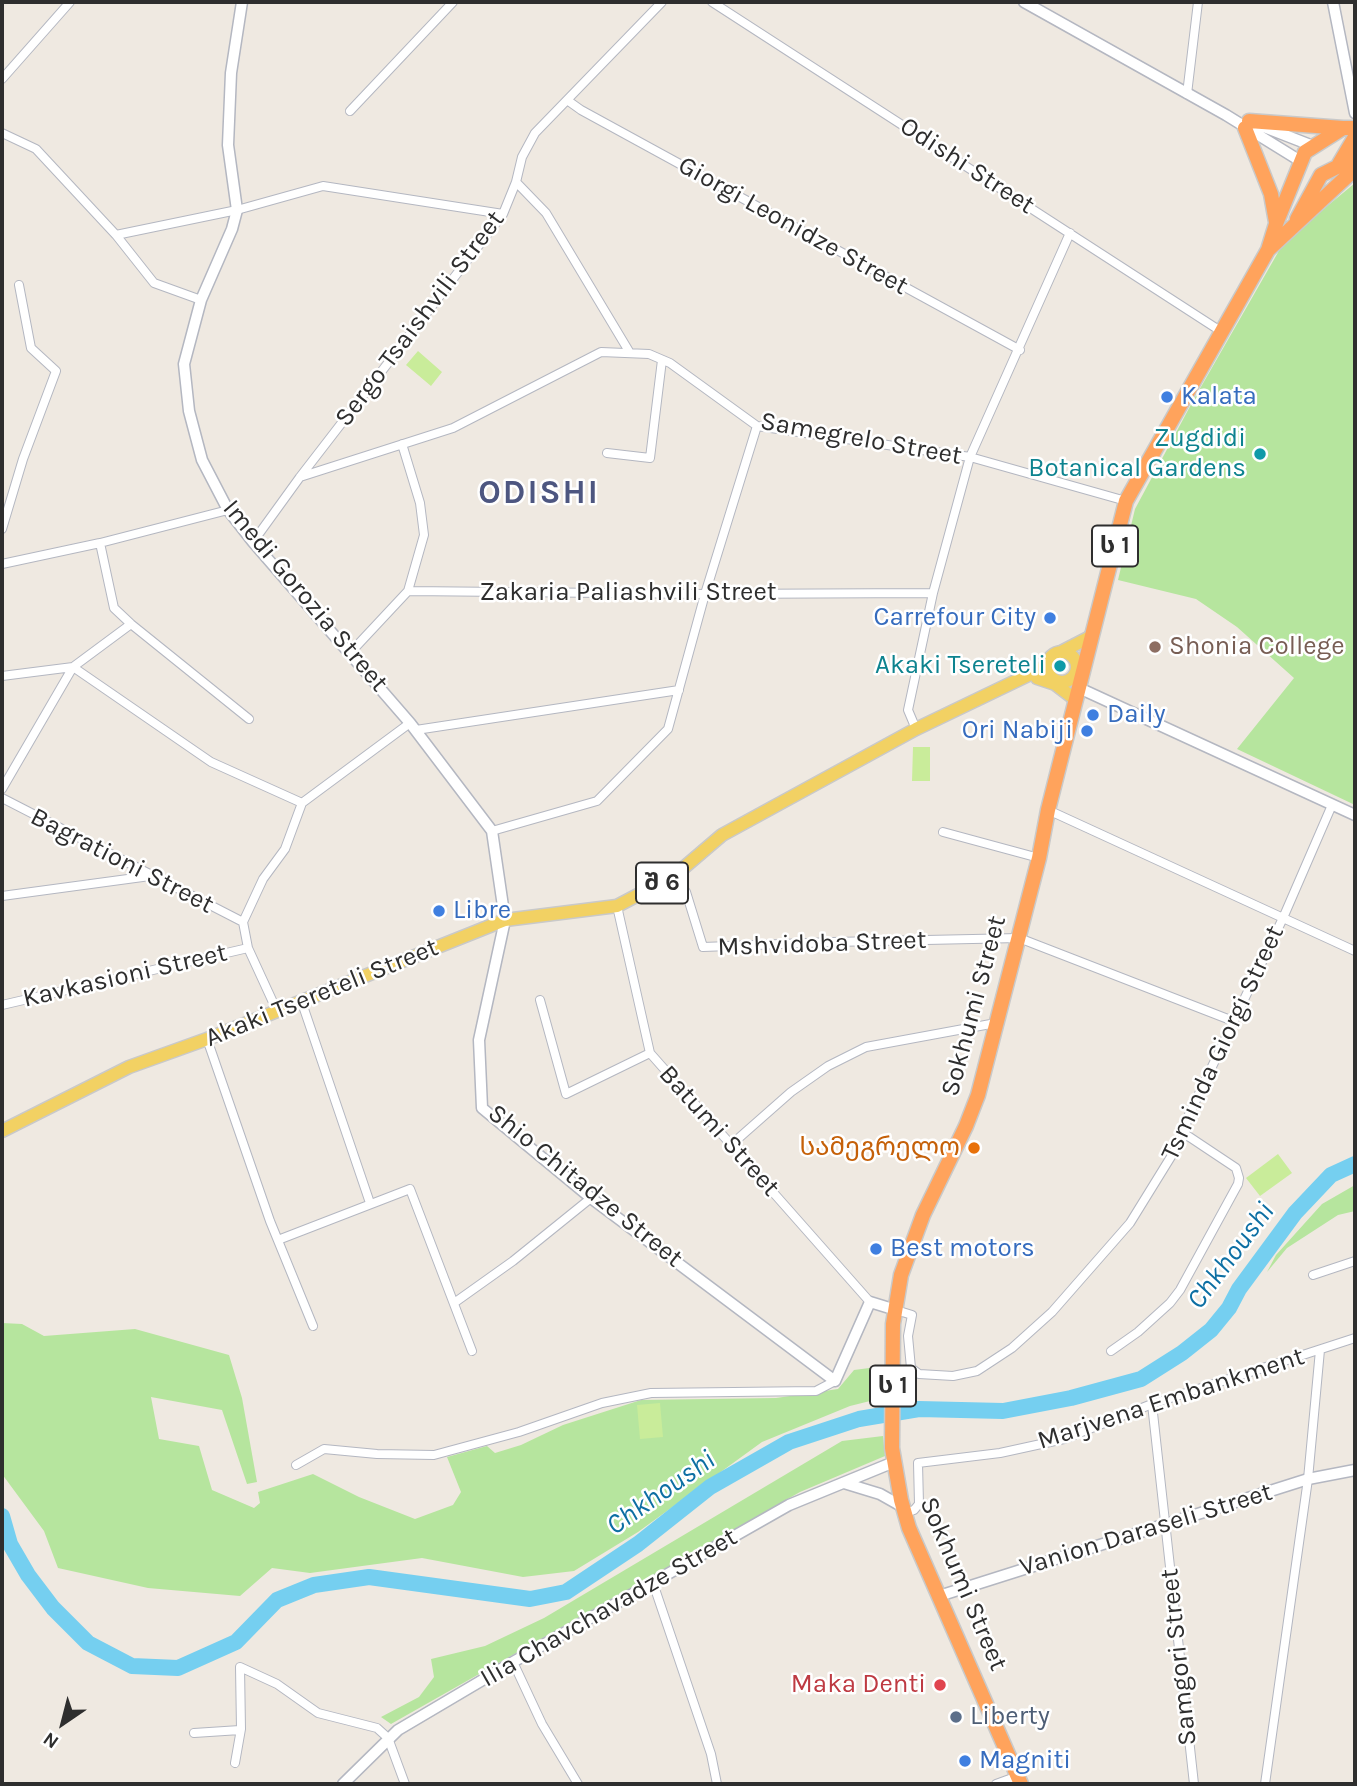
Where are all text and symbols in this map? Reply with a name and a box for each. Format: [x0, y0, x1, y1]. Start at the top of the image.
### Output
street label: Odishi Street [894, 111, 1040, 221]
street label: Giorgi Leonidze Street [673, 150, 913, 302]
street label: Sergo Tsaishvili Street [329, 205, 511, 433]
place label: Kalata [1181, 381, 1257, 413]
marker: Kalata [1159, 389, 1175, 405]
street label: Samegrelo Street [758, 406, 964, 472]
place label: Zugdidi Botanical Gardens [1028, 423, 1246, 485]
marker: Zugdidi Botanical Gardens [1252, 446, 1268, 462]
district label: ODISHI [479, 474, 599, 514]
street label: Imedi Gorozia Street [216, 494, 394, 698]
road number: ს 1 [1092, 526, 1138, 566]
street label: Zakaria Paliashvili Street [479, 577, 777, 609]
place label: Carrefour City [874, 602, 1036, 634]
marker: Carrefour City [1042, 610, 1058, 626]
place label: Shonia College [1169, 631, 1345, 663]
marker: Shonia College [1147, 639, 1163, 655]
place label: Akaki Tsereteli [875, 650, 1046, 682]
marker: Akaki Tsereteli [1052, 658, 1068, 674]
place label: Daily [1107, 699, 1166, 731]
marker: Daily [1085, 707, 1101, 723]
place label: Ori Nabiji [962, 715, 1073, 747]
marker: Ori Nabiji [1079, 723, 1095, 739]
street label: Bagrationi Street [25, 801, 219, 921]
road number: შ 6 [636, 862, 688, 903]
place label: Libre [453, 895, 511, 927]
marker: Libre [431, 903, 447, 919]
street label: Sokhumi Street [935, 912, 1013, 1100]
street label: Tsminda Giorgi Street [1155, 921, 1291, 1165]
street label: Mshvidoba Street [717, 925, 927, 963]
street label: Akaki Tsereteli Street [201, 932, 443, 1054]
street label: Kavkasioni Street [20, 937, 230, 1015]
street label: Batumi Street [652, 1059, 786, 1203]
street label: Shio Chitadze Street [481, 1098, 689, 1274]
place label: სამეგრელო [799, 1132, 960, 1164]
marker: სამეგრელო [966, 1140, 982, 1156]
water label: Chkhoushi [1180, 1196, 1282, 1316]
place label: Best motors [890, 1233, 1035, 1265]
marker: Best motors [868, 1241, 884, 1257]
street label: Marjvena Embankment [1034, 1341, 1308, 1457]
road number: ს 1 [870, 1366, 916, 1406]
water label: Chkhoushi [600, 1443, 722, 1543]
street label: Vanion Daraseli Street [1016, 1477, 1276, 1583]
street label: Sokhumi Street [912, 1492, 1014, 1676]
street label: Ilia Chavchavadze Street [475, 1522, 743, 1694]
street label: Samgori Street [1154, 1567, 1204, 1747]
place label: Maka Denti [791, 1669, 926, 1701]
marker: Maka Denti [932, 1677, 948, 1693]
north arrow [28, 1688, 98, 1758]
place label: Liberty [970, 1701, 1050, 1733]
marker: Liberty [948, 1709, 964, 1725]
text: N [39, 1727, 63, 1753]
place label: Magniti [979, 1745, 1071, 1777]
marker: Magniti [957, 1753, 973, 1769]

